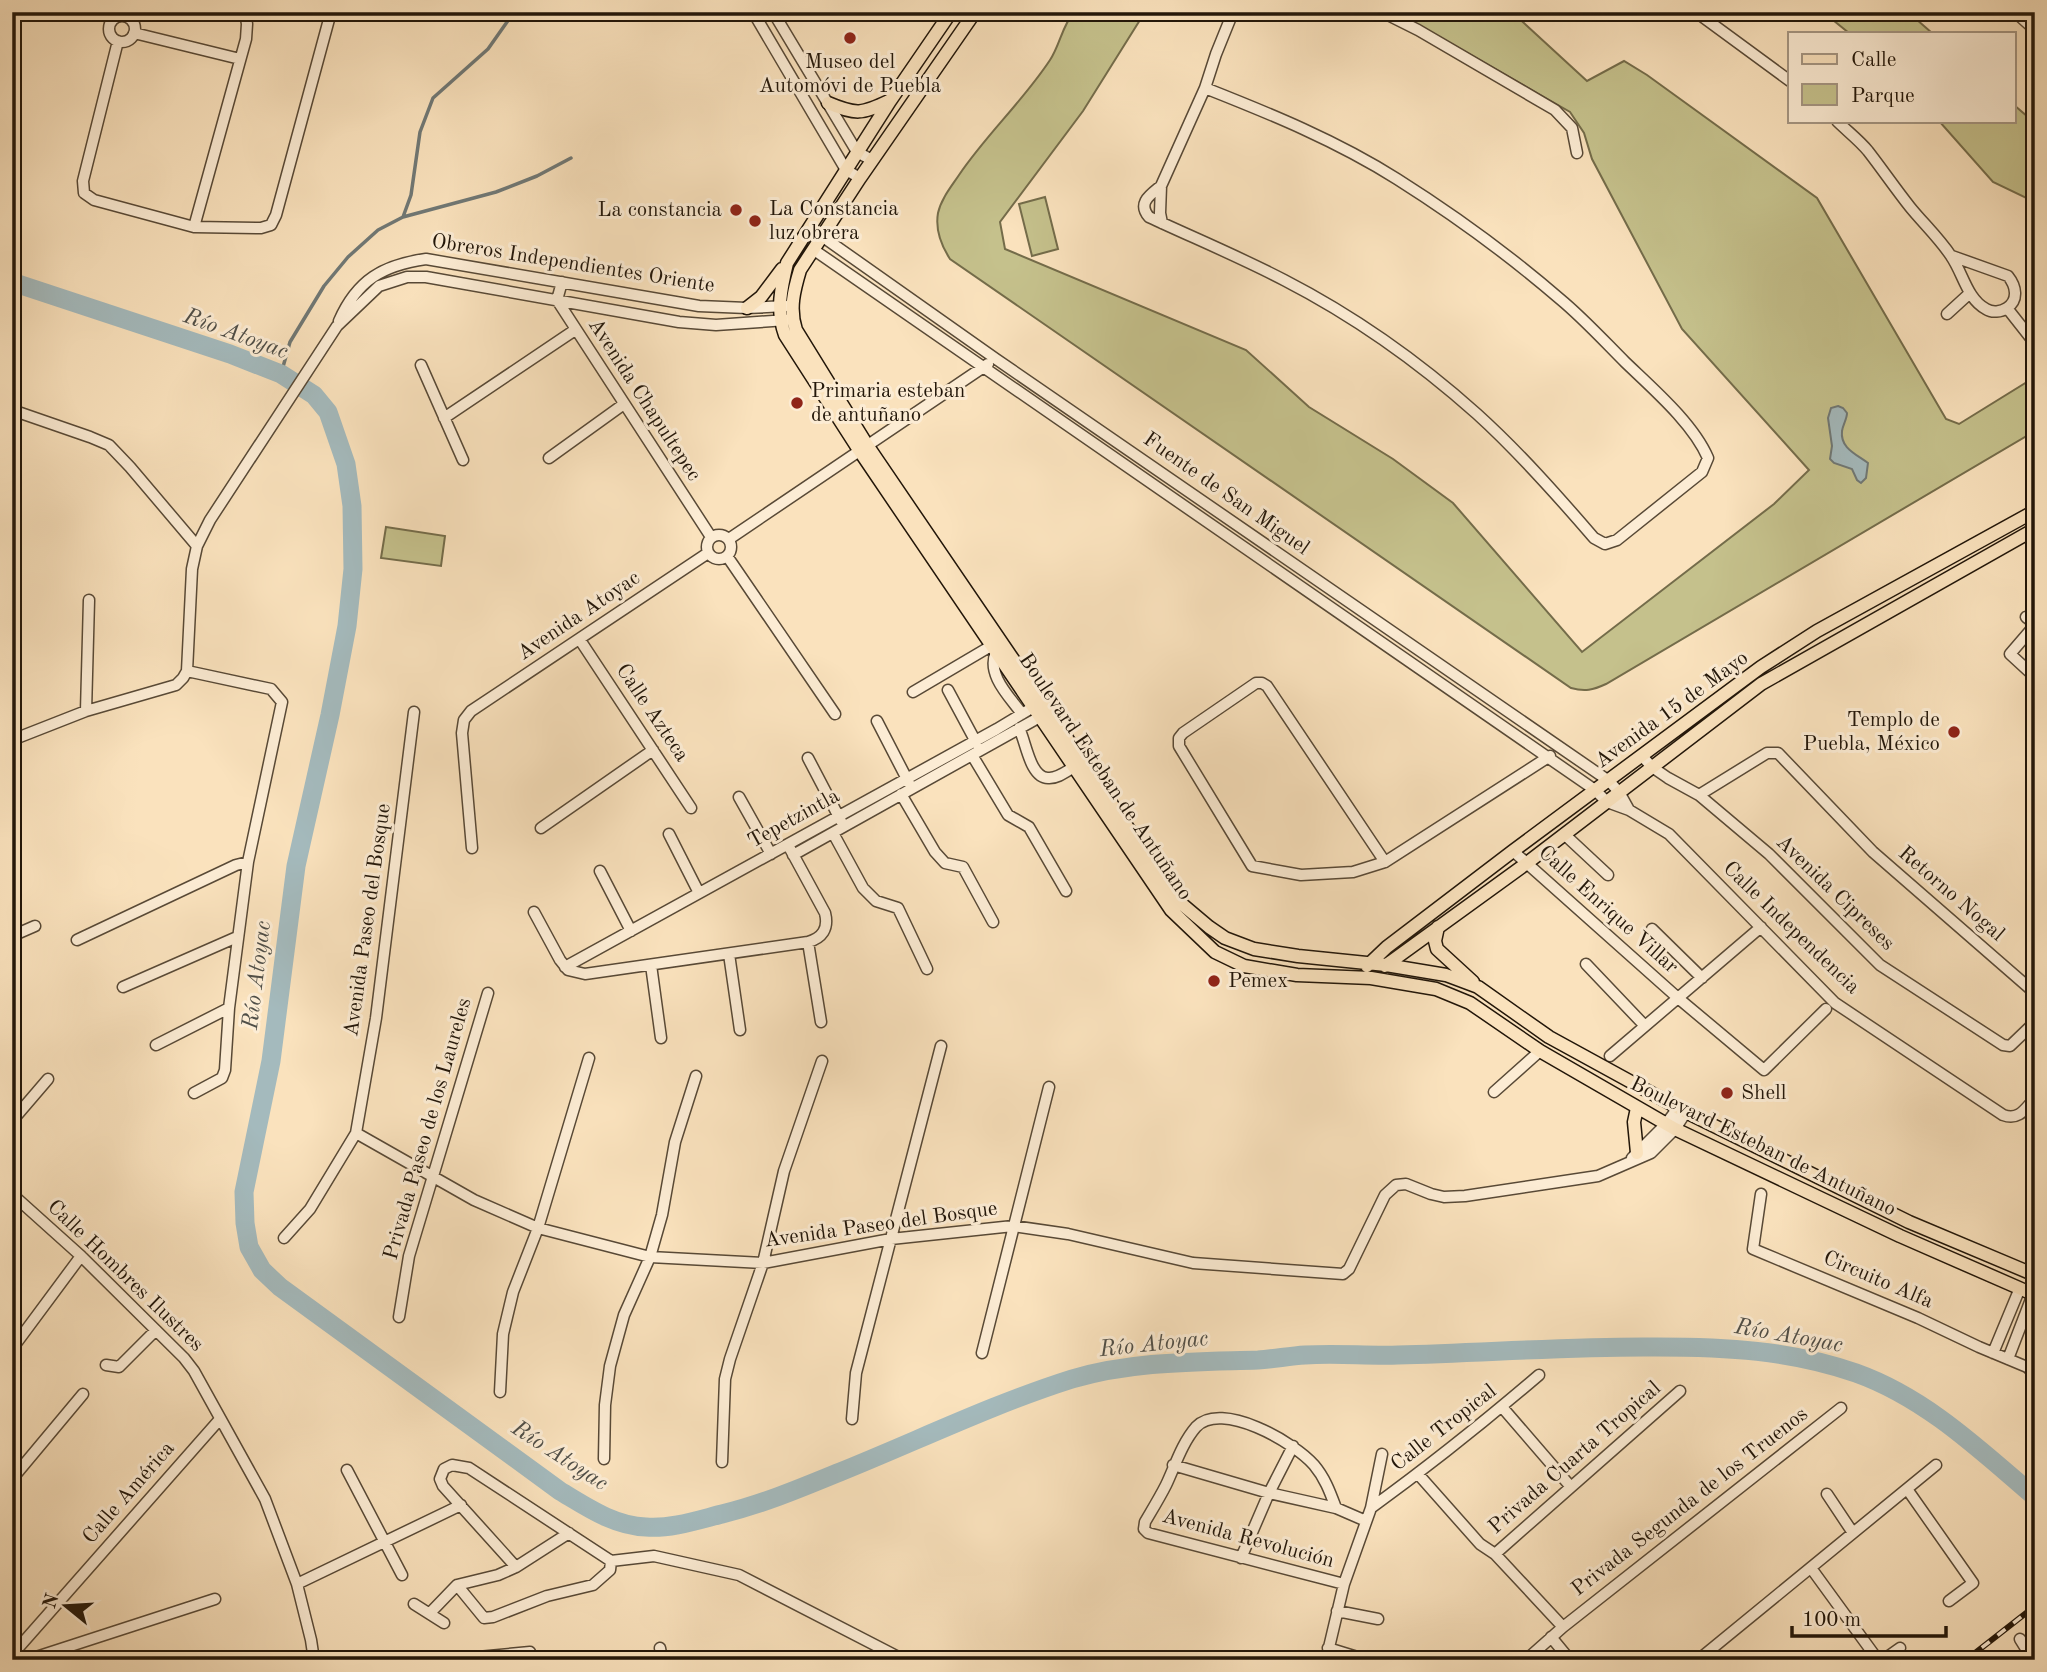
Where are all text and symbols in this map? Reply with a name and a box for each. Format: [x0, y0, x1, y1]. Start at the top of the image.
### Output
marker: Museo del Automóvi de Puebla [842, 30, 858, 46]
legend [1788, 32, 2016, 122]
text: Calle [1851, 50, 1896, 71]
place label: Museo del Automóvi de Puebla [759, 52, 941, 97]
text: Parque [1851, 86, 1915, 107]
place label: La Constancia luz obrera [769, 199, 899, 244]
place label: La constancia [597, 200, 722, 221]
marker: La constancia [728, 202, 744, 218]
marker: La Constancia luz obrera [747, 213, 763, 229]
street label: Obreros Independientes Oriente [430, 231, 716, 297]
water label: Río Atoyac [179, 304, 292, 365]
street label: Avenida Chapultepec [584, 315, 704, 485]
place label: Primaria esteban de antuñano [811, 381, 965, 426]
marker: Primaria esteban de antuñano [789, 395, 805, 411]
street label: Fuente de San Miguel [1139, 429, 1313, 559]
street label: Avenida Atoyac [514, 567, 644, 665]
street label: Avenida 15 de Mayo [1592, 648, 1752, 772]
street label: Boulevard Esteban de Antuñano [1014, 650, 1196, 904]
street label: Calle Azteca [612, 660, 692, 766]
place label: Templo de Puebla, México [1803, 710, 1940, 755]
marker: Templo de Puebla, México [1946, 724, 1962, 740]
street label: Tepetzintla [745, 785, 843, 853]
street label: Avenida Paseo del Bosque [341, 802, 395, 1038]
street label: Avenida Cipreses [1772, 831, 1898, 955]
street label: Calle Enrique Villar [1534, 842, 1682, 978]
street label: Retorno Nogal [1894, 843, 2008, 946]
street label: Calle Independencia [1719, 858, 1863, 998]
water label: Río Atoyac [239, 919, 276, 1032]
place label: Pemex [1228, 971, 1288, 992]
marker: Pemex [1206, 973, 1222, 989]
street label: Privada Paseo de los Laureles [381, 996, 475, 1262]
street label: Boulevard Esteban de Antuñano [1627, 1073, 1899, 1221]
place label: Shell [1741, 1083, 1787, 1104]
marker: Shell [1719, 1085, 1735, 1101]
street label: Calle Hombres Ilustres [43, 1196, 207, 1356]
street label: Avenida Paseo del Bosque [763, 1198, 999, 1252]
street label: Circuito Alfa [1820, 1247, 1936, 1313]
water label: Río Atoyac [1732, 1315, 1845, 1358]
water label: Río Atoyac [1097, 1327, 1210, 1362]
street label: Privada Cuarta Tropical [1485, 1378, 1665, 1538]
street label: Calle Tropical [1387, 1380, 1501, 1475]
street label: Privada Segunda de los Truenos [1568, 1403, 1812, 1601]
water label: Río Atoyac [506, 1416, 612, 1496]
street label: Calle América [79, 1438, 179, 1548]
street label: Avenida Revolución [1160, 1506, 1336, 1572]
north arrow [32, 1570, 102, 1640]
text: N [41, 1591, 64, 1611]
scale bar [1792, 1595, 1946, 1639]
text: 100 m [1802, 1610, 1861, 1631]

